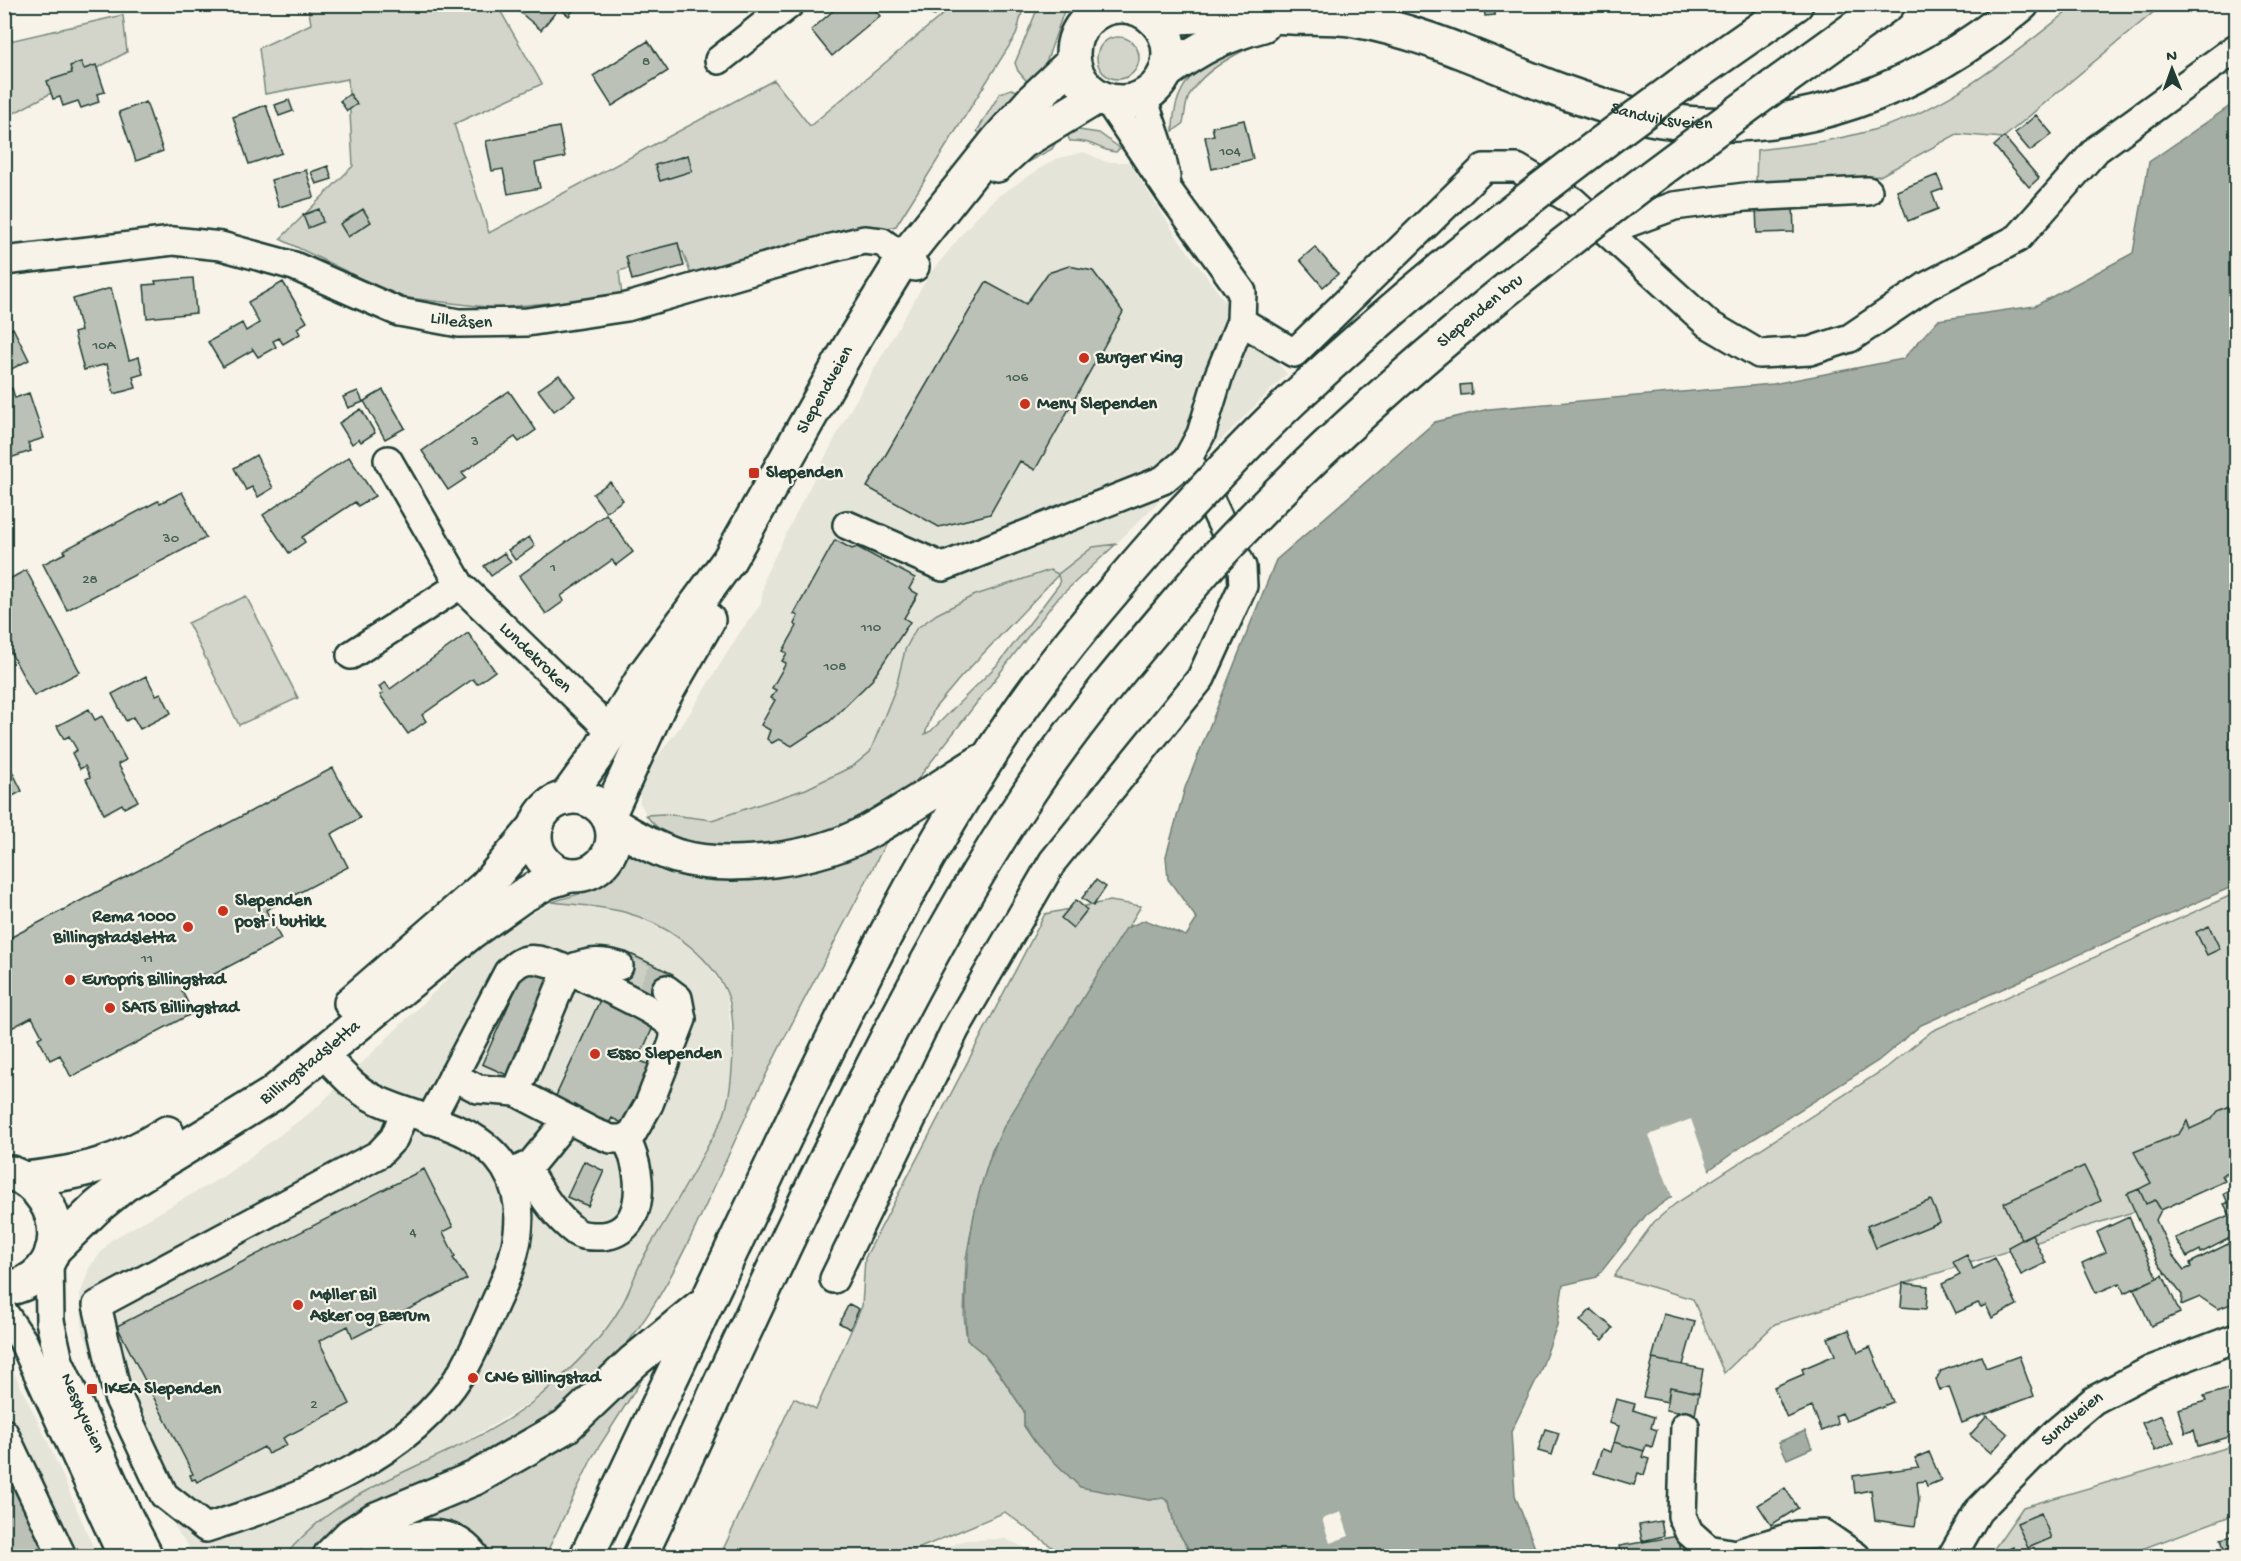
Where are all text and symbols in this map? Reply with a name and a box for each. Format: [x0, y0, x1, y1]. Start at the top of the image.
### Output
north arrow [2142, 39, 2202, 99]
text: N [2166, 48, 2178, 67]
house number: 8 [642, 53, 650, 71]
street label: Sandviksveien [1608, 98, 1713, 135]
house number: 104 [1218, 143, 1241, 161]
street label: Slependen bru [1433, 269, 1528, 353]
street label: Lilleåsen [429, 307, 493, 334]
house number: 10A [91, 337, 117, 355]
street label: Slependveien [792, 342, 858, 438]
place label: Burger King [1095, 348, 1183, 369]
marker: Burger King [1077, 351, 1091, 365]
house number: 106 [1005, 369, 1028, 387]
place label: Meny Slependen [1037, 394, 1158, 415]
marker: Meny Slependen [1018, 397, 1032, 411]
house number: 3 [470, 433, 479, 451]
place label: Slependen [766, 463, 843, 484]
marker: Slependen [747, 466, 761, 480]
house number: 30 [162, 530, 180, 548]
house number: 1 [549, 559, 556, 577]
house number: 28 [82, 571, 98, 589]
street label: Lundekroken [495, 618, 576, 698]
house number: 110 [860, 619, 882, 637]
house number: 108 [823, 658, 846, 676]
place label: Slependen post i butikk [234, 891, 327, 933]
marker: Slependen post i butikk [216, 904, 230, 918]
place label: Rema 1000 Billingstadsletta [52, 907, 177, 949]
marker: Rema 1000 Billingstadsletta [181, 920, 195, 934]
house number: 11 [140, 950, 153, 968]
place label: Europris Billingstad [82, 970, 228, 991]
marker: Europris Billingstad [63, 973, 77, 987]
place label: SATS Billingstad [122, 998, 241, 1019]
marker: SATS Billingstad [103, 1001, 117, 1015]
street label: Billingstadsletta [256, 1015, 365, 1110]
place label: Esso Slependen [607, 1044, 722, 1065]
marker: Esso Slependen [588, 1047, 602, 1061]
house number: 4 [409, 1224, 417, 1242]
place label: Møller Bil Asker og Bærum [309, 1285, 430, 1327]
marker: Møller Bil Asker og Bærum [291, 1298, 305, 1312]
place label: CNG Billingstad [484, 1368, 603, 1389]
street label: Nesøyveien [55, 1370, 109, 1456]
marker: CNG Billingstad [466, 1371, 480, 1385]
place label: IKEA Slependen [104, 1379, 221, 1400]
marker: IKEA Slependen [85, 1382, 99, 1396]
street label: Sundveien [2037, 1386, 2107, 1451]
house number: 2 [310, 1396, 318, 1414]

